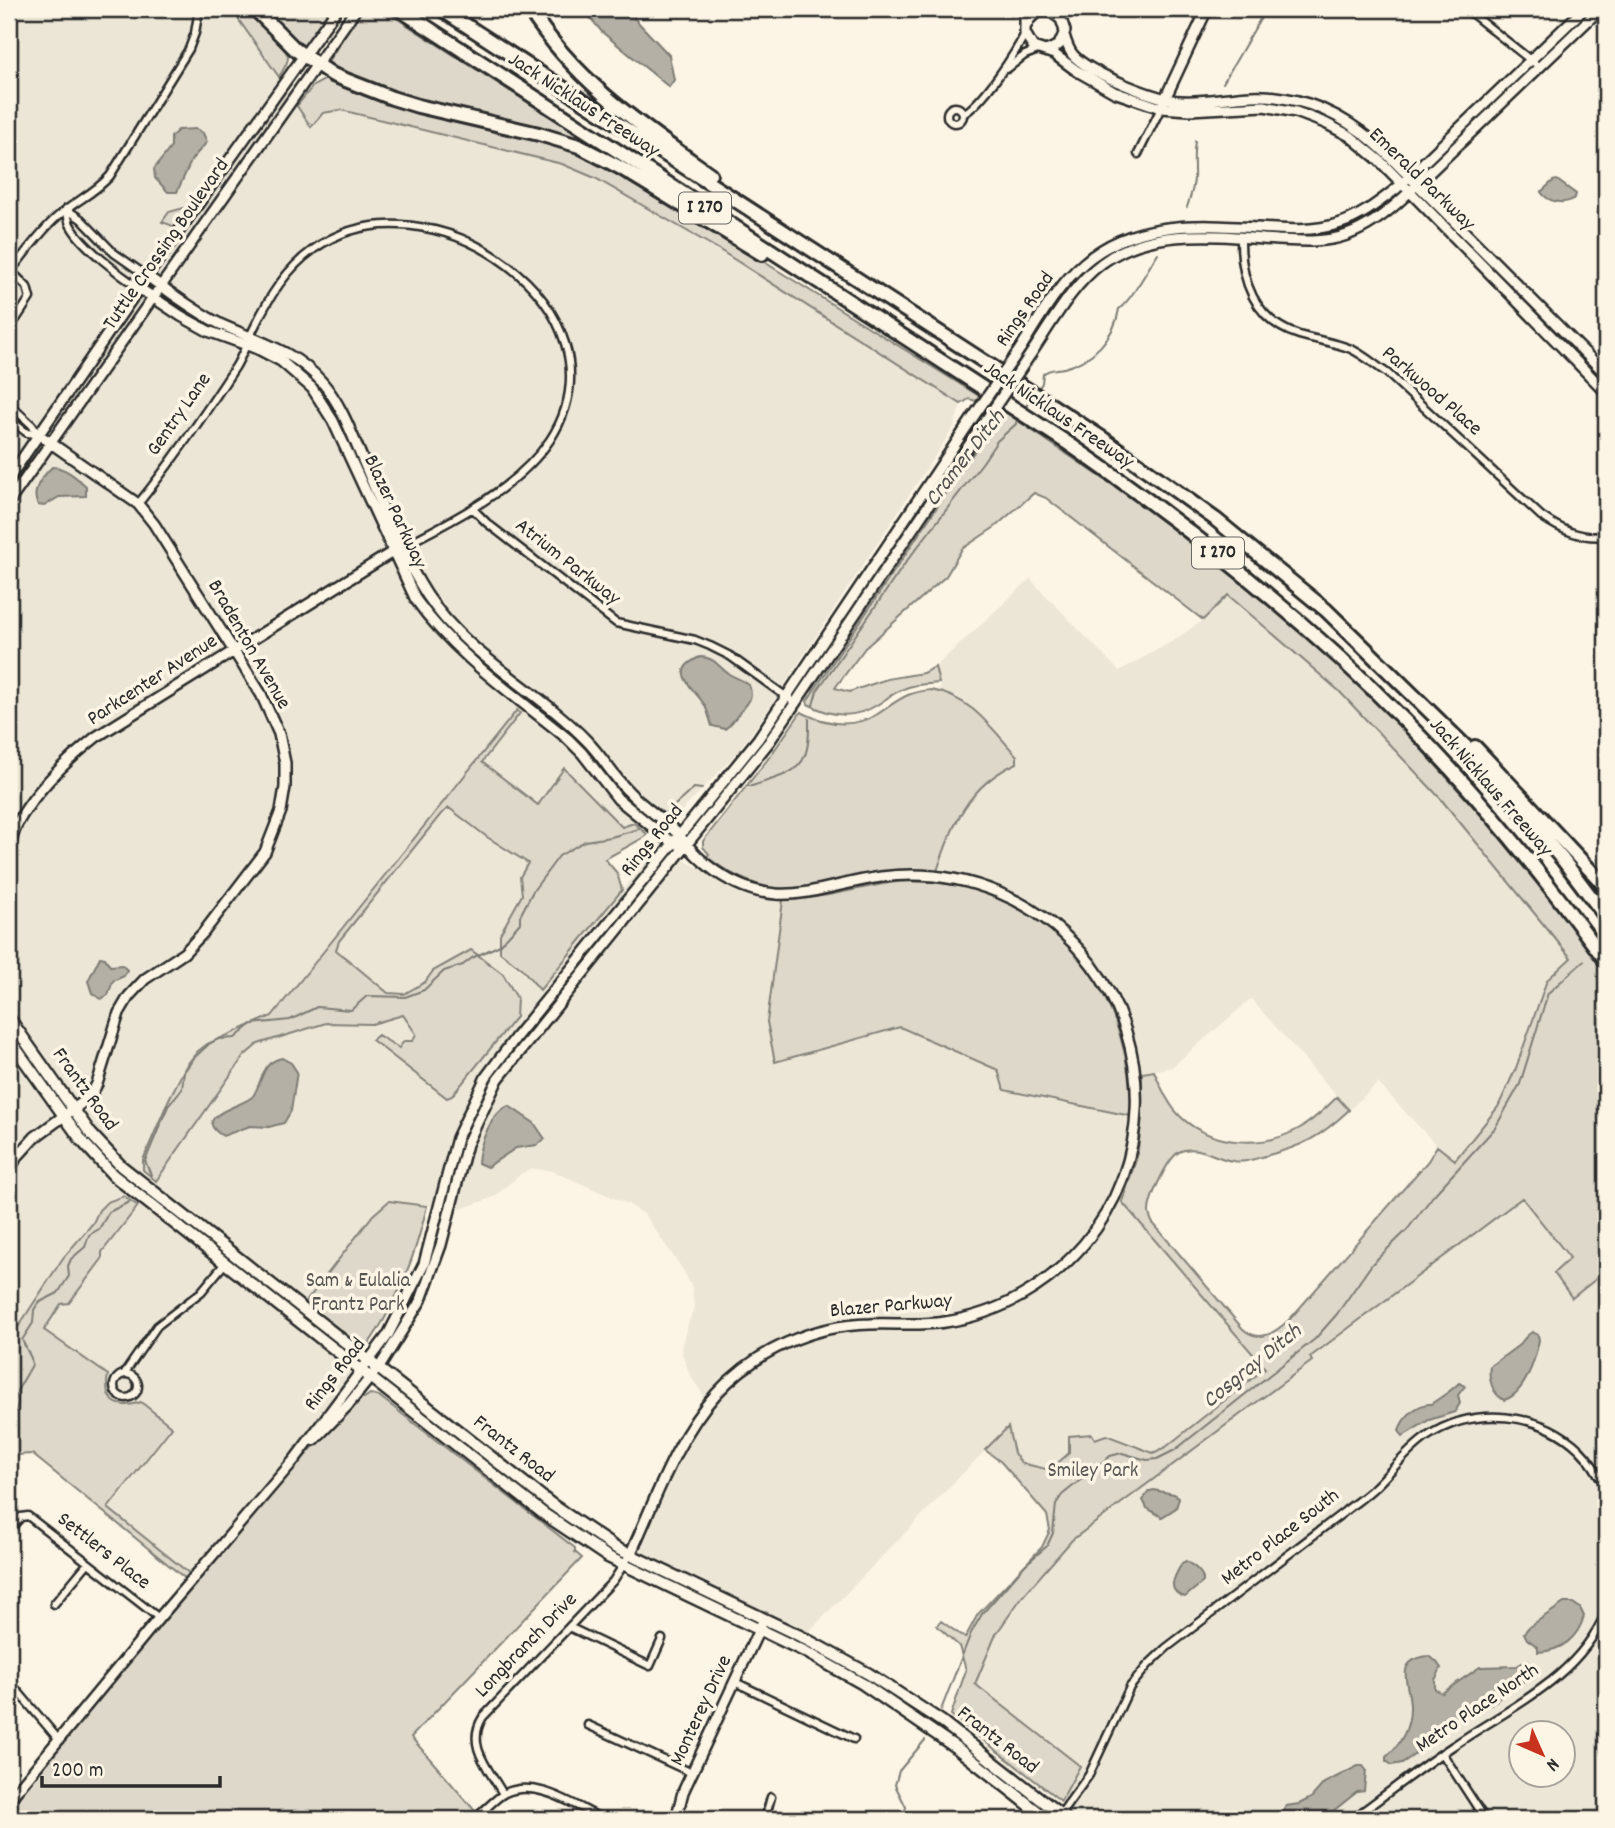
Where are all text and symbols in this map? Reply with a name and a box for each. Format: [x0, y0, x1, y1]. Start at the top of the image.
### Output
street label: Jack Nicklaus Freeway [501, 46, 665, 167]
street label: Emerald Parkway [1361, 121, 1481, 239]
street label: Tuttle Crossing Boulevard [96, 153, 238, 337]
road number: I 270 [679, 192, 731, 224]
street label: Rings Road [989, 266, 1063, 354]
street label: Parkwood Place [1374, 340, 1488, 444]
street label: Jack Nicklaus Freeway [977, 354, 1140, 478]
street label: Gentry Lane [140, 367, 220, 463]
water label: Cramer Ditch [918, 402, 1015, 514]
street label: Blazer Parkway [355, 450, 434, 574]
street label: Atrium Parkway [508, 512, 627, 614]
road number: I 270 [1192, 538, 1244, 568]
street label: Bradenton Avenue [199, 575, 297, 715]
street label: Parkcenter Avenue [82, 628, 224, 734]
street label: Jack Nicklaus Freeway [1421, 712, 1559, 865]
street label: Rings Road [614, 798, 692, 884]
street label: Frantz Road [43, 1042, 125, 1138]
park label: Sam & Eulalia Frantz Park [306, 1267, 411, 1321]
street label: Blazer Parkway [829, 1287, 954, 1327]
water label: Cosgray Ditch [1196, 1316, 1311, 1417]
street label: Rings Road [298, 1332, 374, 1418]
street label: Frantz Road [466, 1408, 560, 1492]
park label: Smiley Park [1048, 1457, 1138, 1487]
street label: Metro Place South [1215, 1482, 1347, 1594]
street label: Settlers Place [50, 1506, 156, 1598]
street label: Longbranch Drive [469, 1586, 585, 1706]
street label: Monterey Drive [663, 1651, 741, 1771]
street label: Metro Place North [1410, 1657, 1546, 1761]
street label: Frantz Road [950, 1699, 1044, 1783]
north arrow [1506, 1720, 1576, 1790]
scale bar [42, 1744, 220, 1788]
text: N [1539, 1751, 1564, 1776]
text: 200 m [52, 1757, 103, 1787]

